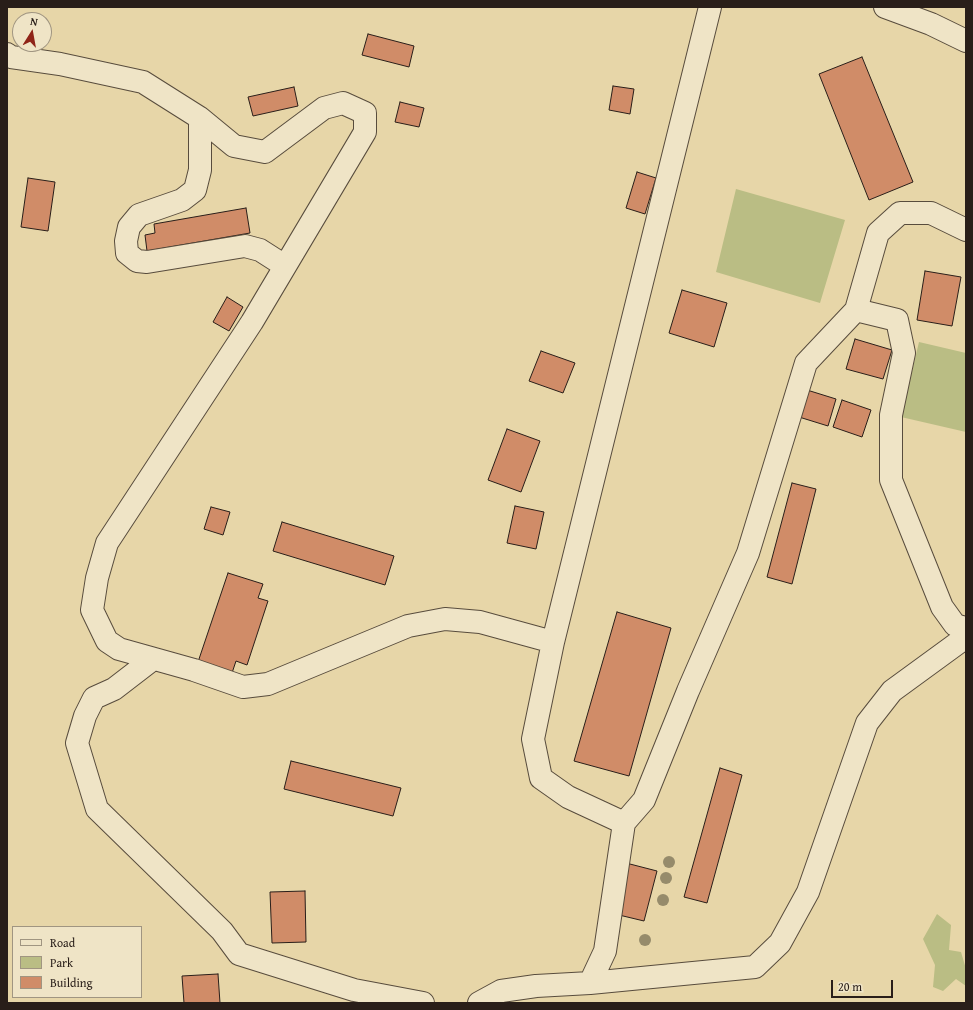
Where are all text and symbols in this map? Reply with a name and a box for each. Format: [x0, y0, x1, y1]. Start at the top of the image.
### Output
north arrow [12, 12, 52, 52]
text: N [29, 13, 39, 30]
legend [12, 926, 142, 998]
text: Road [50, 934, 75, 951]
text: Park [50, 954, 73, 971]
scale bar [833, 972, 895, 998]
text: Building [50, 974, 93, 991]
text: 20 m [838, 978, 862, 995]

